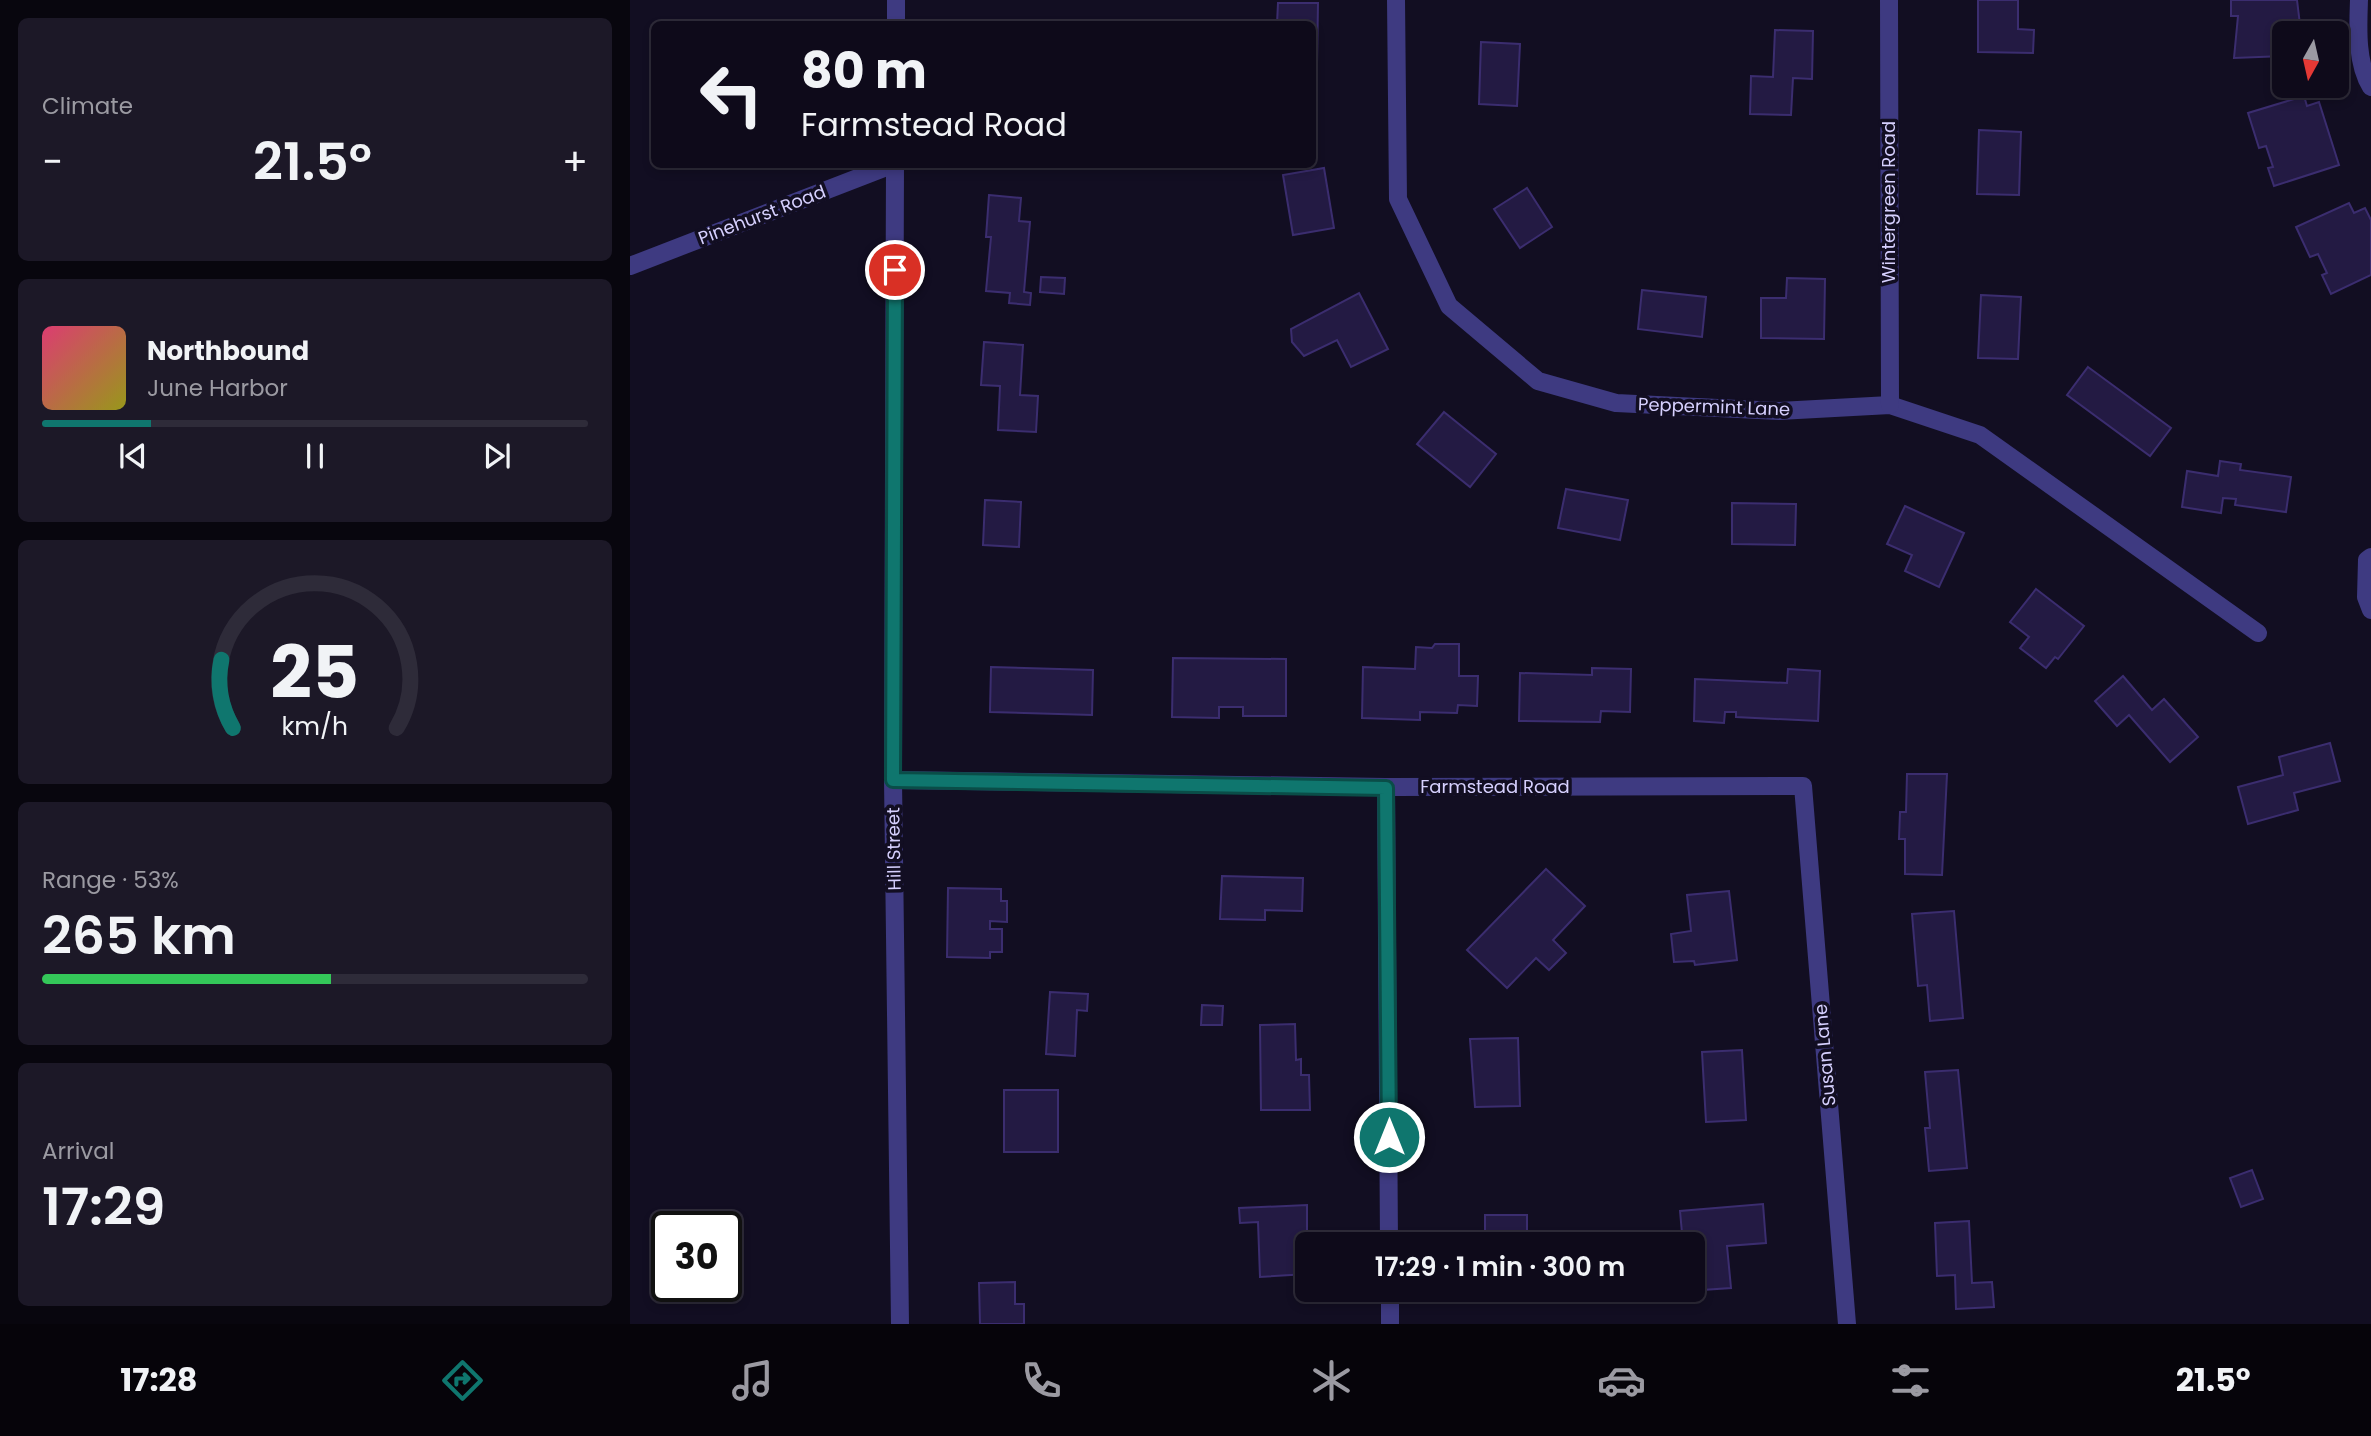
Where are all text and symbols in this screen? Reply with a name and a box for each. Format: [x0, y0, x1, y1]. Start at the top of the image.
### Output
north arrow [2272, 21, 2348, 98]
map controls [2272, 21, 2349, 98]
text: 80 m [801, 37, 927, 105]
icon: left [686, 49, 777, 140]
text: Climate [42, 90, 133, 122]
text: Farmstead Road [801, 102, 1067, 147]
street label: Wintergreen Road [1876, 121, 1901, 283]
text: 21.5° [253, 125, 372, 198]
text: − [42, 135, 63, 188]
text: + [562, 135, 588, 188]
street label: Pinehurst Road [694, 179, 829, 250]
pin [865, 240, 925, 300]
icon: arrive [876, 251, 914, 289]
text: Northbound [147, 333, 309, 369]
text: June Harbor [147, 372, 288, 404]
street label: Peppermint Lane [1637, 391, 1791, 422]
icon: previous [114, 437, 152, 475]
icon: pause [296, 437, 334, 475]
icon: next [478, 437, 516, 475]
text: 25 [271, 622, 359, 723]
text: km/h [282, 709, 348, 744]
street label: Farmstead Road [1420, 774, 1570, 799]
street label: Hill Street [880, 807, 907, 891]
text: Range · 53% [42, 864, 179, 896]
text: 265 km [42, 899, 236, 972]
street label: Susan Lane [1808, 1003, 1841, 1107]
position arrow [1352, 1100, 1426, 1174]
text: Arrival [42, 1135, 114, 1167]
text: 17:29 [42, 1170, 165, 1243]
speed limit sign: 30 [651, 1211, 742, 1302]
text: 17:29 · 1 min · 300 m [1375, 1249, 1625, 1285]
icon: directions [438, 1356, 487, 1405]
icon: music [728, 1356, 777, 1405]
icon: phone [1017, 1356, 1066, 1405]
icon: climate [1307, 1356, 1356, 1405]
icon: car [1597, 1356, 1646, 1405]
icon: filters [1886, 1356, 1935, 1405]
text: 17:28 [120, 1357, 198, 1402]
text: 21.5° [2176, 1357, 2251, 1402]

